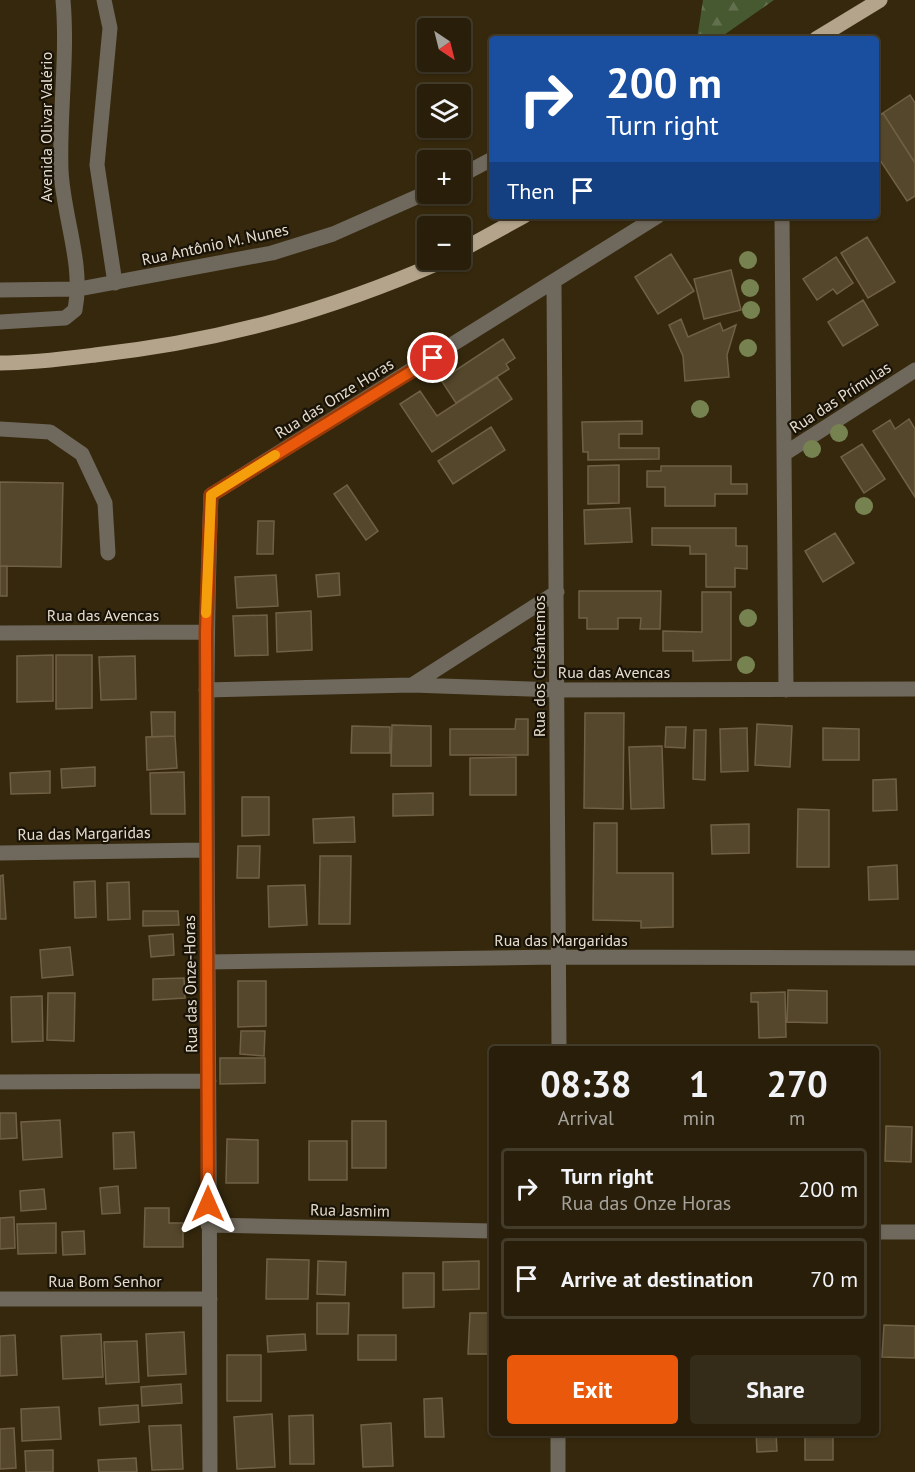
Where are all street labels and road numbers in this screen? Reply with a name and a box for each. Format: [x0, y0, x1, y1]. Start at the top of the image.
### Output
street label: Avenida Olivar Valério [36, 52, 56, 202]
street label: Rua Antônio M. Nunes [140, 219, 291, 269]
street label: Rua das Onze Horas [271, 353, 397, 443]
street label: Rua das Prímulas [786, 357, 895, 437]
street label: Rua dos Crisântemos [529, 595, 549, 737]
street label: Rua das Avencas [47, 605, 159, 625]
street label: Rua das Avencas [558, 662, 670, 682]
street label: Rua das Margaridas [17, 822, 151, 844]
street label: Rua das Onze-Horas [179, 915, 201, 1053]
street label: Rua das Margaridas [494, 930, 628, 950]
street label: Rua Jasmim [310, 1199, 390, 1221]
street label: Rua Bom Senhor [48, 1271, 162, 1291]

